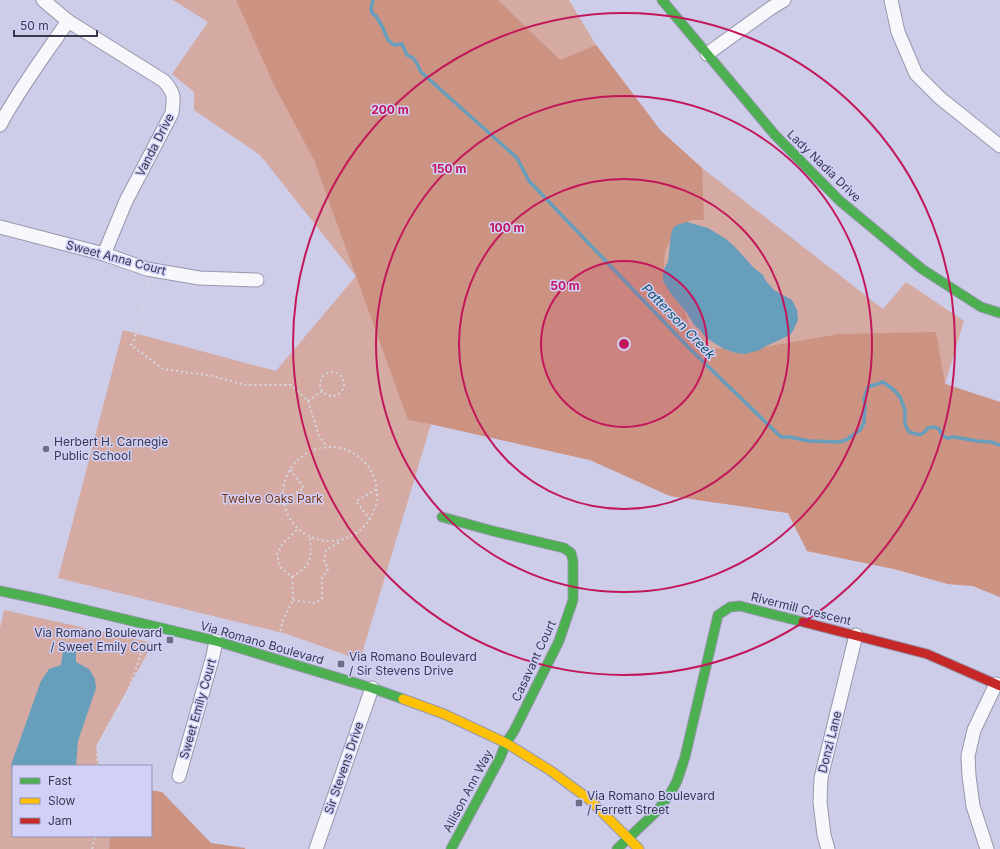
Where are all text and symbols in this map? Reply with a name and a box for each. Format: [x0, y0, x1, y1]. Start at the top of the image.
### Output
scale bar [14, 12, 97, 38]
text: 50 m [20, 18, 49, 33]
text: 200 m [371, 102, 409, 117]
street label: Vanda Drive [132, 111, 177, 179]
street label: Lady Nadia Drive [784, 127, 864, 205]
text: 150 m [432, 161, 466, 176]
text: 100 m [489, 220, 525, 235]
street label: Sweet Anna Court [65, 237, 168, 278]
text: 50 m [550, 278, 580, 293]
water label: Patterson Creek [639, 280, 720, 363]
centre of rings [617, 337, 631, 351]
place label: Herbert H. Carnegie Public School [54, 434, 168, 463]
marker: Herbert H. Carnegie Public School [41, 444, 51, 454]
park label: Twelve Oaks Park [221, 491, 323, 506]
street label: Rivermill Crescent [749, 589, 853, 628]
street label: Via Romano Boulevard [199, 618, 326, 667]
street label: Casavant Court [508, 618, 559, 704]
place label: Via Romano Boulevard / Sweet Emily Court [34, 625, 162, 654]
marker: Via Romano Boulevard / Sweet Emily Court [165, 635, 175, 645]
place label: Via Romano Boulevard / Sir Stevens Drive [349, 649, 477, 678]
street label: Sweet Emily Court [176, 657, 219, 761]
marker: Via Romano Boulevard / Sir Stevens Drive [336, 659, 346, 669]
street label: Donzi Lane [815, 709, 844, 774]
street label: Sir Stevens Drive [321, 720, 366, 816]
street label: Allison Ann Way [439, 747, 496, 835]
legend [12, 765, 152, 837]
text: Fast [48, 773, 72, 788]
place label: Via Romano Boulevard / Ferrett Street [587, 788, 715, 817]
text: Slow [48, 793, 76, 808]
marker: Via Romano Boulevard / Ferrett Street [574, 798, 584, 808]
text: Jam [48, 813, 72, 828]

